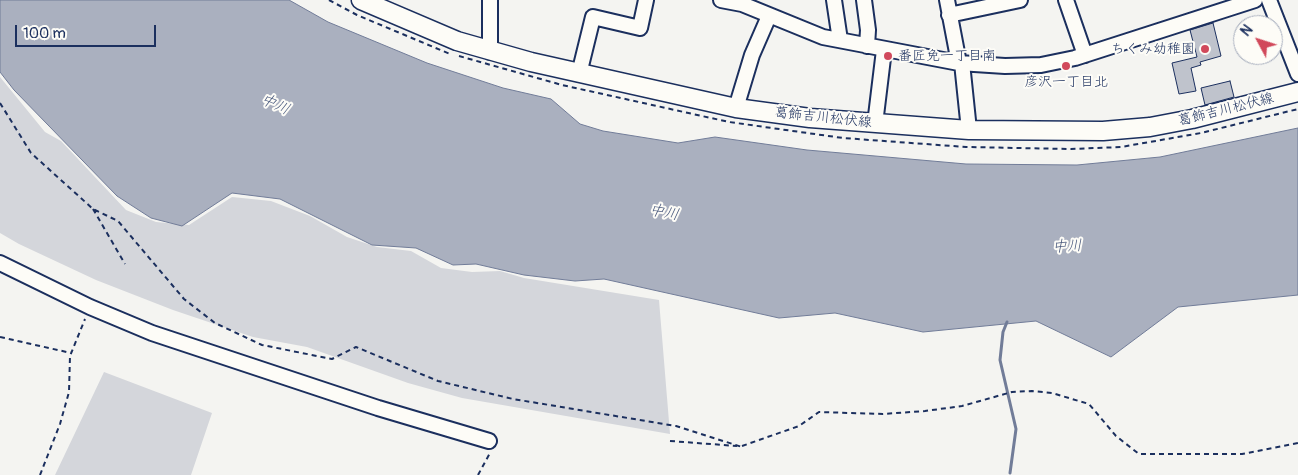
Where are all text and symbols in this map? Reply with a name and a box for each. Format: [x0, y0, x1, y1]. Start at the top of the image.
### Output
scale bar [18, 15, 159, 47]
north arrow [1233, 15, 1283, 65]
text: N [1237, 22, 1256, 40]
text: 100 m [23, 24, 66, 43]
place label: ちくみ幼稚園 [1111, 41, 1195, 57]
marker: ちくみ幼稚園 [1199, 43, 1211, 55]
place label: 番匠免一丁目南 [898, 48, 996, 64]
marker: 番匠免一丁目南 [882, 50, 894, 62]
marker: 彦沢一丁目北 [1060, 60, 1072, 72]
place label: 彦沢一丁目北 [1024, 74, 1108, 90]
street label: 葛飾吉川松伏線 [1176, 90, 1276, 130]
water label: 中川 [258, 91, 292, 119]
street label: 葛飾吉川松伏線 [773, 105, 873, 131]
water label: 中川 [648, 201, 680, 225]
water label: 中川 [1052, 237, 1082, 257]

